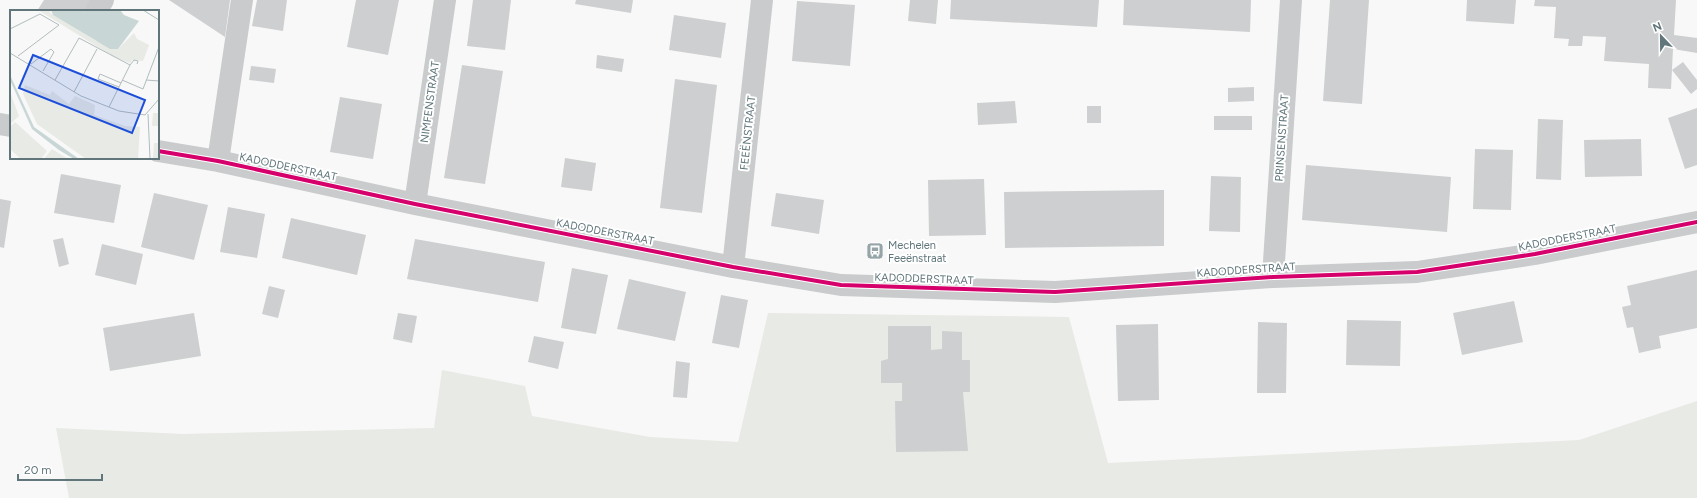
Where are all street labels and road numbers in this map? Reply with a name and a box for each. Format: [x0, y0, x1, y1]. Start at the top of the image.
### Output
street label: NIMFENSTRAAT [418, 60, 442, 144]
street label: PRINSENSTRAAT [1272, 94, 1292, 182]
street label: FEEËNSTRAAT [738, 95, 758, 171]
street label: KADODDERSTRAAT [238, 150, 338, 184]
street label: KADODDERSTRAAT [555, 216, 655, 248]
street label: KADODDERSTRAAT [1517, 222, 1617, 254]
street label: KADODDERSTRAAT [1196, 260, 1296, 280]
street label: KADODDERSTRAAT [874, 271, 974, 287]

